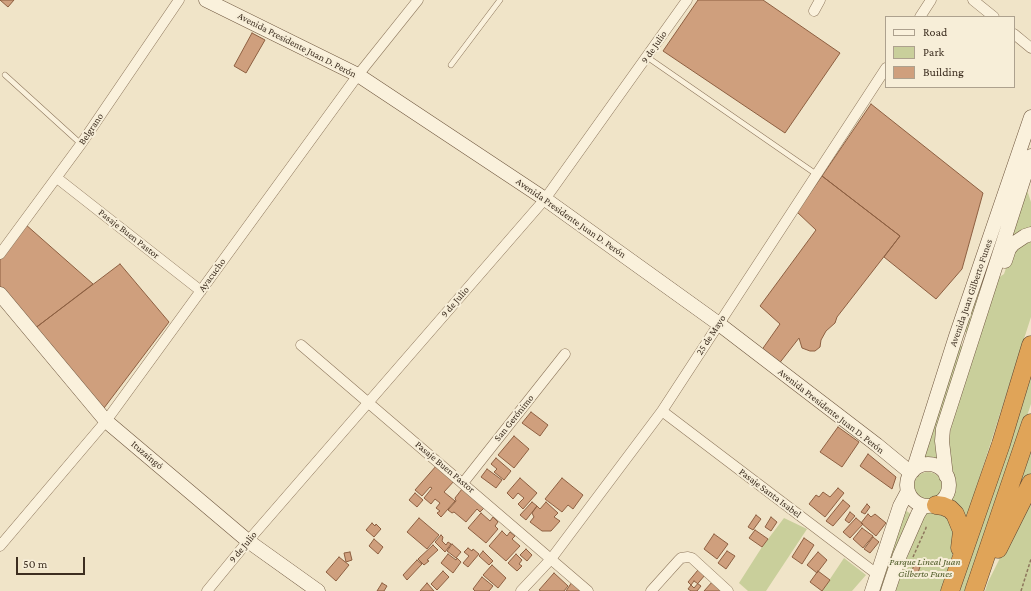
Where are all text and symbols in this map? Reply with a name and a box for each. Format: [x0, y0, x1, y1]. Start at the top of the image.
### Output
street label: Avenida Presidente Juan D. Perón [236, 10, 358, 80]
legend [885, 16, 1015, 88]
text: Road [923, 25, 947, 39]
street label: 9 de Julio [638, 28, 670, 66]
text: Park [923, 45, 944, 59]
text: Building [923, 65, 964, 79]
street label: Belgrano [76, 111, 106, 147]
street label: Avenida Presidente Juan D. Perón [514, 175, 628, 261]
street label: Pasaje Buen Pastor [96, 206, 162, 262]
street label: Avenida Juan Gilberto Funes [947, 238, 995, 348]
street label: Ayacucho [196, 256, 228, 294]
street label: 9 de Julio [438, 284, 472, 320]
street label: 25 de Mayo [694, 313, 728, 357]
street label: Avenida Presidente Juan D. Perón [775, 366, 887, 456]
street label: San Gerónimo [492, 392, 536, 444]
street label: Ituzaingó [128, 438, 166, 472]
street label: Pasaje Buen Pastor [413, 439, 477, 495]
street label: Pasaje Santa Isabel [736, 466, 804, 520]
street label: 9 de Julio [227, 529, 259, 565]
scale bar [18, 549, 87, 575]
park label: Parque Lineal Juan Gilberto Funes [889, 556, 961, 580]
text: 50 m [23, 557, 47, 571]

